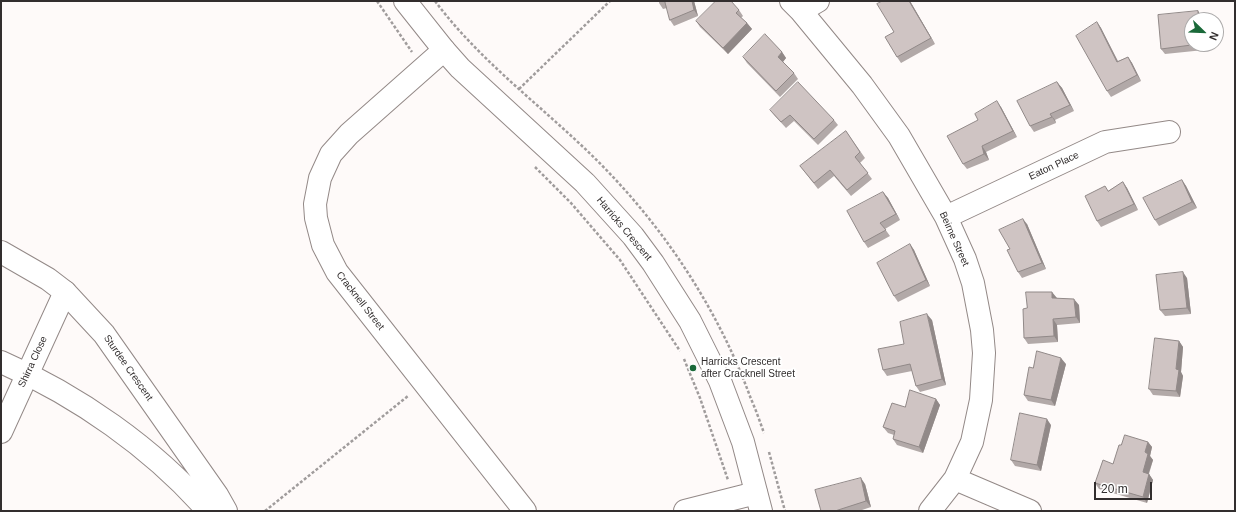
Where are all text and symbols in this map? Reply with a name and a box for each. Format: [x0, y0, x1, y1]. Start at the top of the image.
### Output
north arrow [1184, 12, 1224, 52]
text: N [1207, 30, 1221, 42]
street label: Eaton Place [1027, 149, 1081, 183]
street label: Harricks Crescent [594, 195, 654, 263]
street label: Beirne Street [937, 210, 971, 268]
street label: Cracknell Street [333, 269, 387, 333]
street label: Sturdee Crescent [101, 333, 155, 403]
street label: Shirra Close [16, 335, 50, 389]
place label: Harricks Crescent after Cracknell Street [701, 356, 795, 380]
marker: Harricks Crescent after Cracknell Street [688, 363, 698, 373]
scale bar [1096, 474, 1154, 500]
text: 20 m [1101, 482, 1128, 496]

